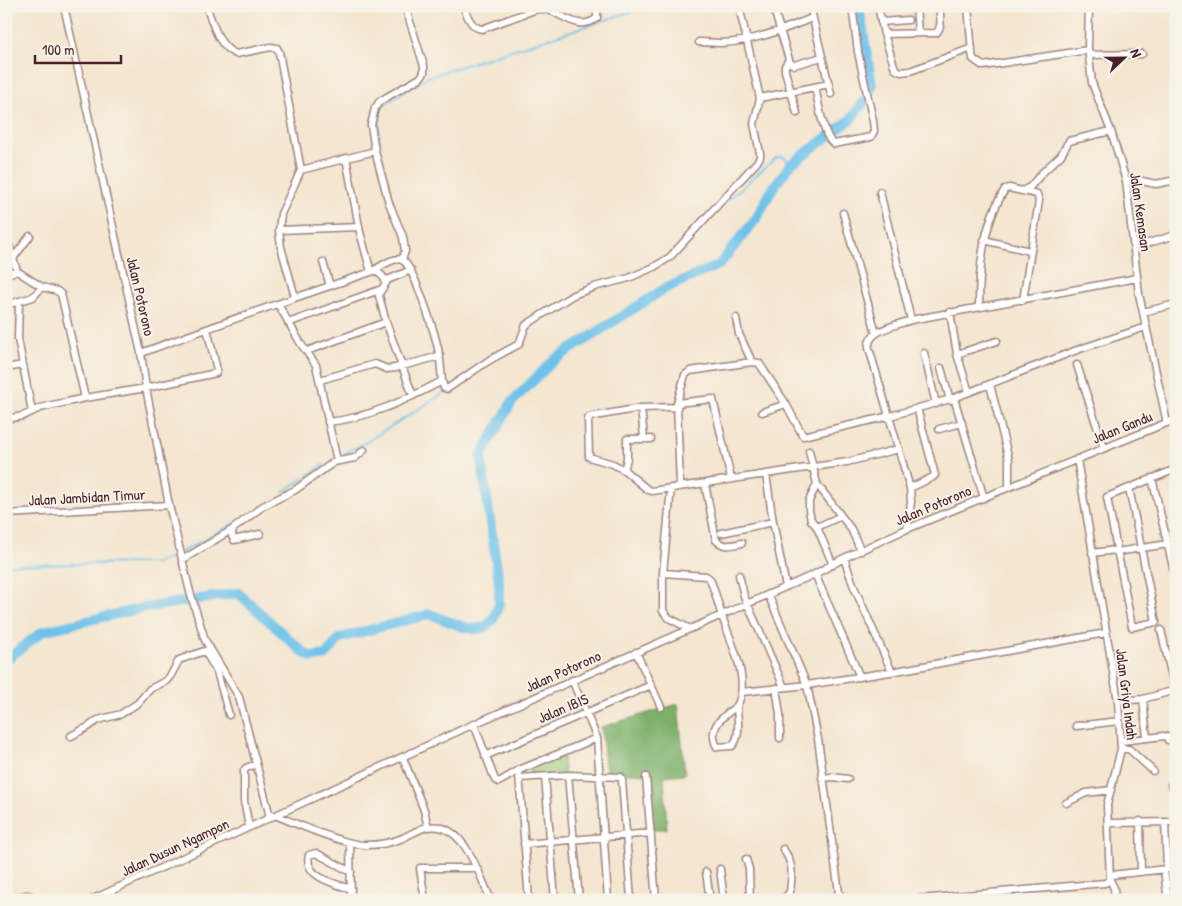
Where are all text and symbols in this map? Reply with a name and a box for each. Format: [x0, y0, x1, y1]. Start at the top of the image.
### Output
scale bar [35, 32, 121, 64]
north arrow [1100, 32, 1150, 82]
text: 100 m [42, 39, 75, 60]
text: N [1126, 46, 1147, 60]
street label: Jalan Kemasan [1125, 171, 1157, 253]
street label: Jalan Potorono [122, 254, 160, 338]
street label: Jalan Gandu [1089, 405, 1155, 449]
street label: Jalan Potorono [892, 480, 974, 530]
street label: Jalan Jambidan Timur [28, 483, 146, 511]
street label: Jalan Potorono [522, 645, 604, 697]
street label: Jalan Griya Indah [1111, 647, 1143, 741]
street label: Jalan IBIS [534, 688, 592, 728]
street label: Jalan Dusun Ngampon [118, 813, 232, 881]

